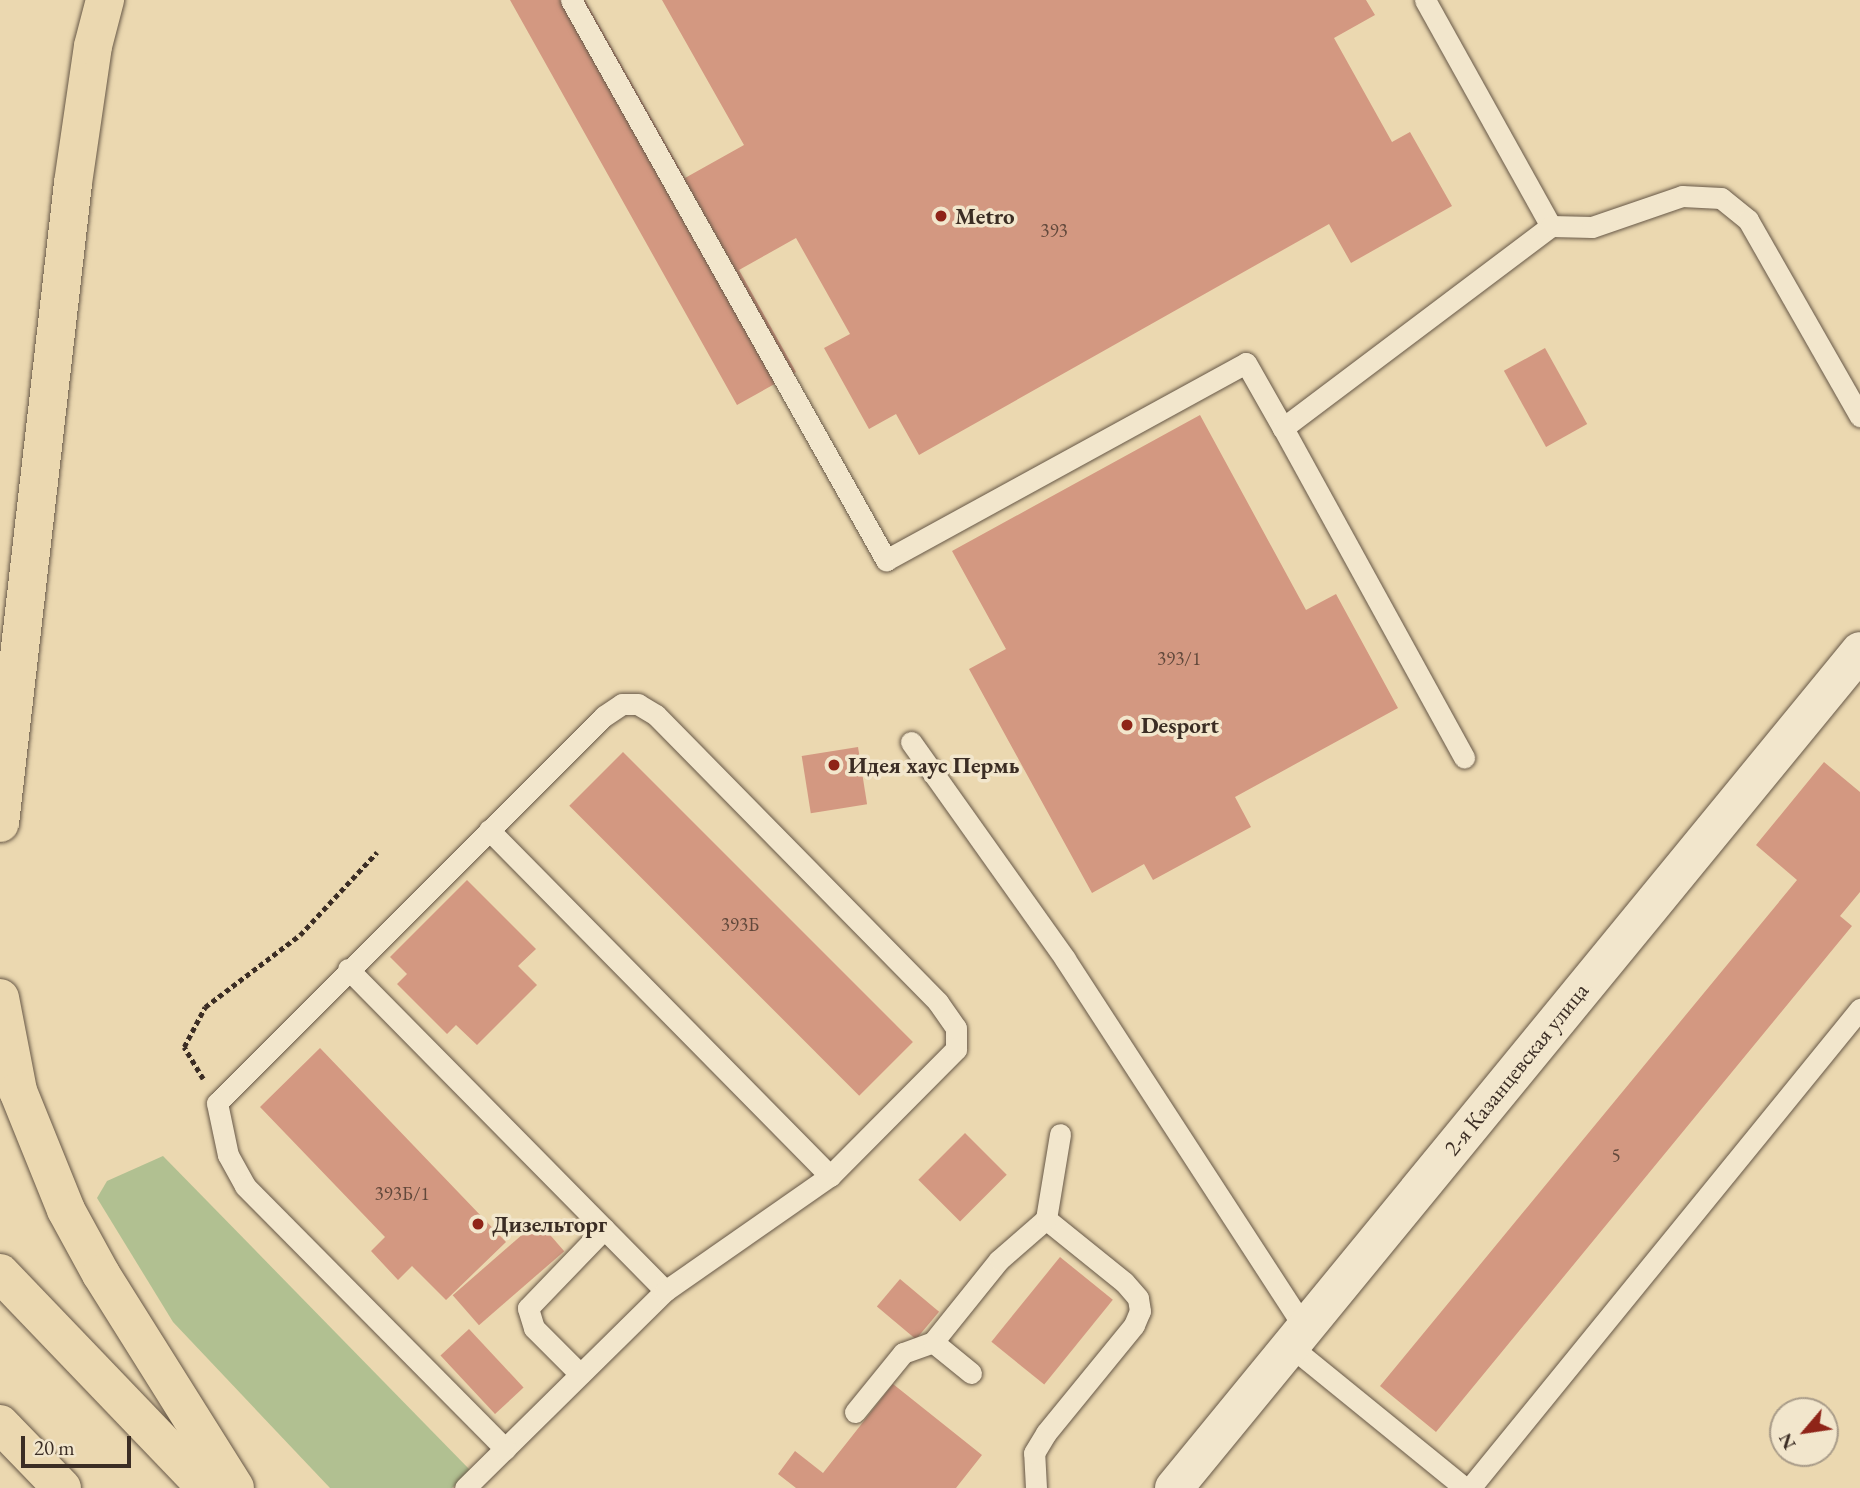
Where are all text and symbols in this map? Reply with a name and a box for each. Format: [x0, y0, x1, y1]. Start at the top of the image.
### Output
place label: Metro [955, 202, 1015, 230]
marker: Metro [933, 208, 949, 224]
house number: 393 [1040, 220, 1068, 242]
house number: 393/1 [1157, 648, 1201, 670]
place label: Desport [1141, 711, 1219, 739]
marker: Desport [1119, 717, 1135, 733]
place label: Идея хаус Пермь [848, 751, 1019, 779]
marker: Идея хаус Пермь [826, 757, 842, 773]
house number: 393Б [721, 914, 759, 936]
street label: 2-я Казанцевская улица [1438, 977, 1594, 1161]
house number: 5 [1611, 1145, 1621, 1167]
house number: 393Б/1 [374, 1183, 430, 1205]
place label: Дизельторг [492, 1210, 607, 1238]
marker: Дизельторг [470, 1216, 486, 1232]
north arrow [1769, 1397, 1839, 1467]
scale bar [24, 1422, 135, 1466]
text: N [1772, 1429, 1802, 1454]
text: 20 m [34, 1434, 75, 1461]

